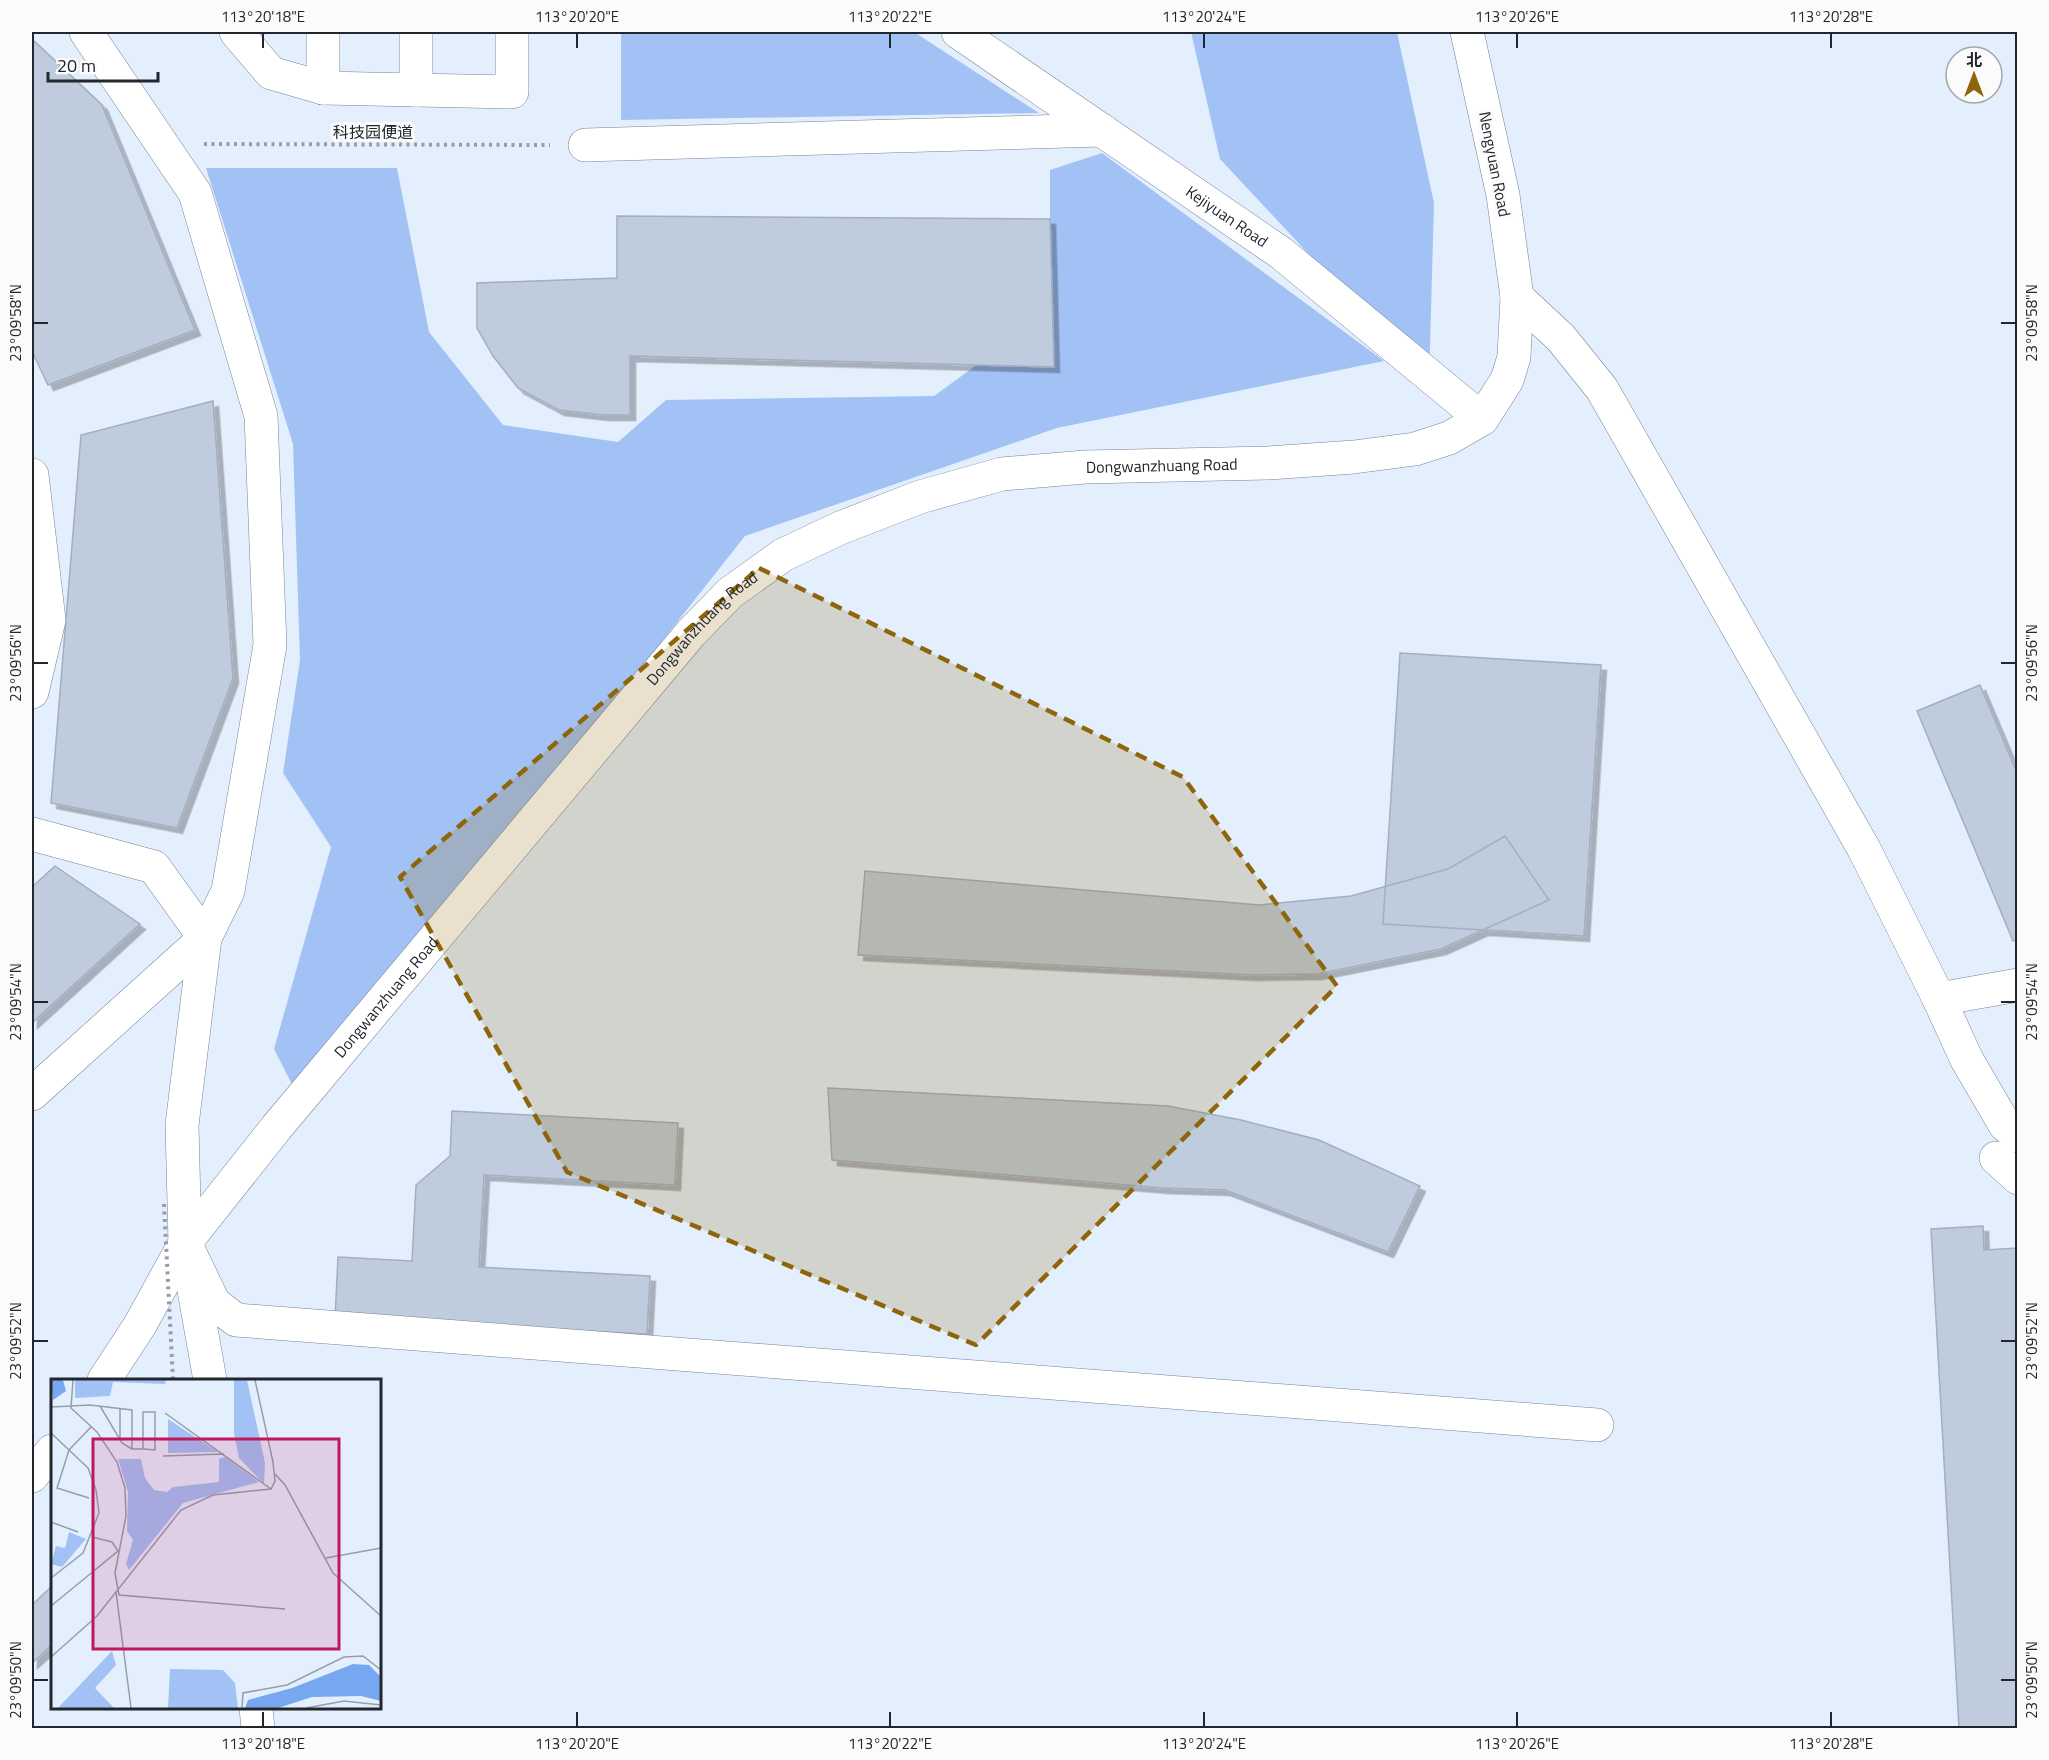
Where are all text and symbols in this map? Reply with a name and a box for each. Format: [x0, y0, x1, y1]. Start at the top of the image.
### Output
text: 113°20'18"E [221, 5, 305, 28]
text: 113°20'20"E [535, 5, 619, 28]
text: 113°20'22"E [848, 5, 932, 28]
text: 113°20'24"E [1162, 5, 1246, 28]
text: 113°20'26"E [1475, 5, 1559, 28]
text: 113°20'28"E [1789, 5, 1873, 28]
scale bar [48, 45, 158, 83]
north arrow [1944, 45, 2004, 105]
text: 北 [1966, 48, 1982, 72]
text: 20 m [57, 52, 96, 79]
street label: Nengyuan Road [1473, 109, 1517, 219]
street label: 科技园便道 [333, 120, 413, 144]
street label: Kejiyuan Road [1181, 179, 1273, 253]
text: 23°09'58"N [4, 284, 27, 362]
text: 23°09'58"N [2020, 284, 2043, 362]
street label: Dongwanzhuang Road [1086, 452, 1238, 479]
street label: Dongwanzhuang Road [640, 565, 762, 690]
text: 23°09'56"N [4, 624, 27, 702]
text: 23°09'56"N [2020, 624, 2043, 702]
street label: Dongwanzhuang Road [328, 931, 444, 1063]
text: 23°09'54"N [4, 963, 27, 1041]
text: 23°09'54"N [2020, 963, 2043, 1041]
text: 23°09'52"N [4, 1302, 27, 1380]
text: 23°09'52"N [2020, 1302, 2043, 1380]
inset map [51, 1379, 381, 1709]
text: 23°09'50"N [4, 1641, 27, 1719]
text: 23°09'50"N [2020, 1641, 2043, 1719]
text: 113°20'18"E [221, 1732, 305, 1755]
text: 113°20'20"E [535, 1732, 619, 1755]
text: 113°20'22"E [848, 1732, 932, 1755]
text: 113°20'24"E [1162, 1732, 1246, 1755]
text: 113°20'26"E [1475, 1732, 1559, 1755]
text: 113°20'28"E [1789, 1732, 1873, 1755]

